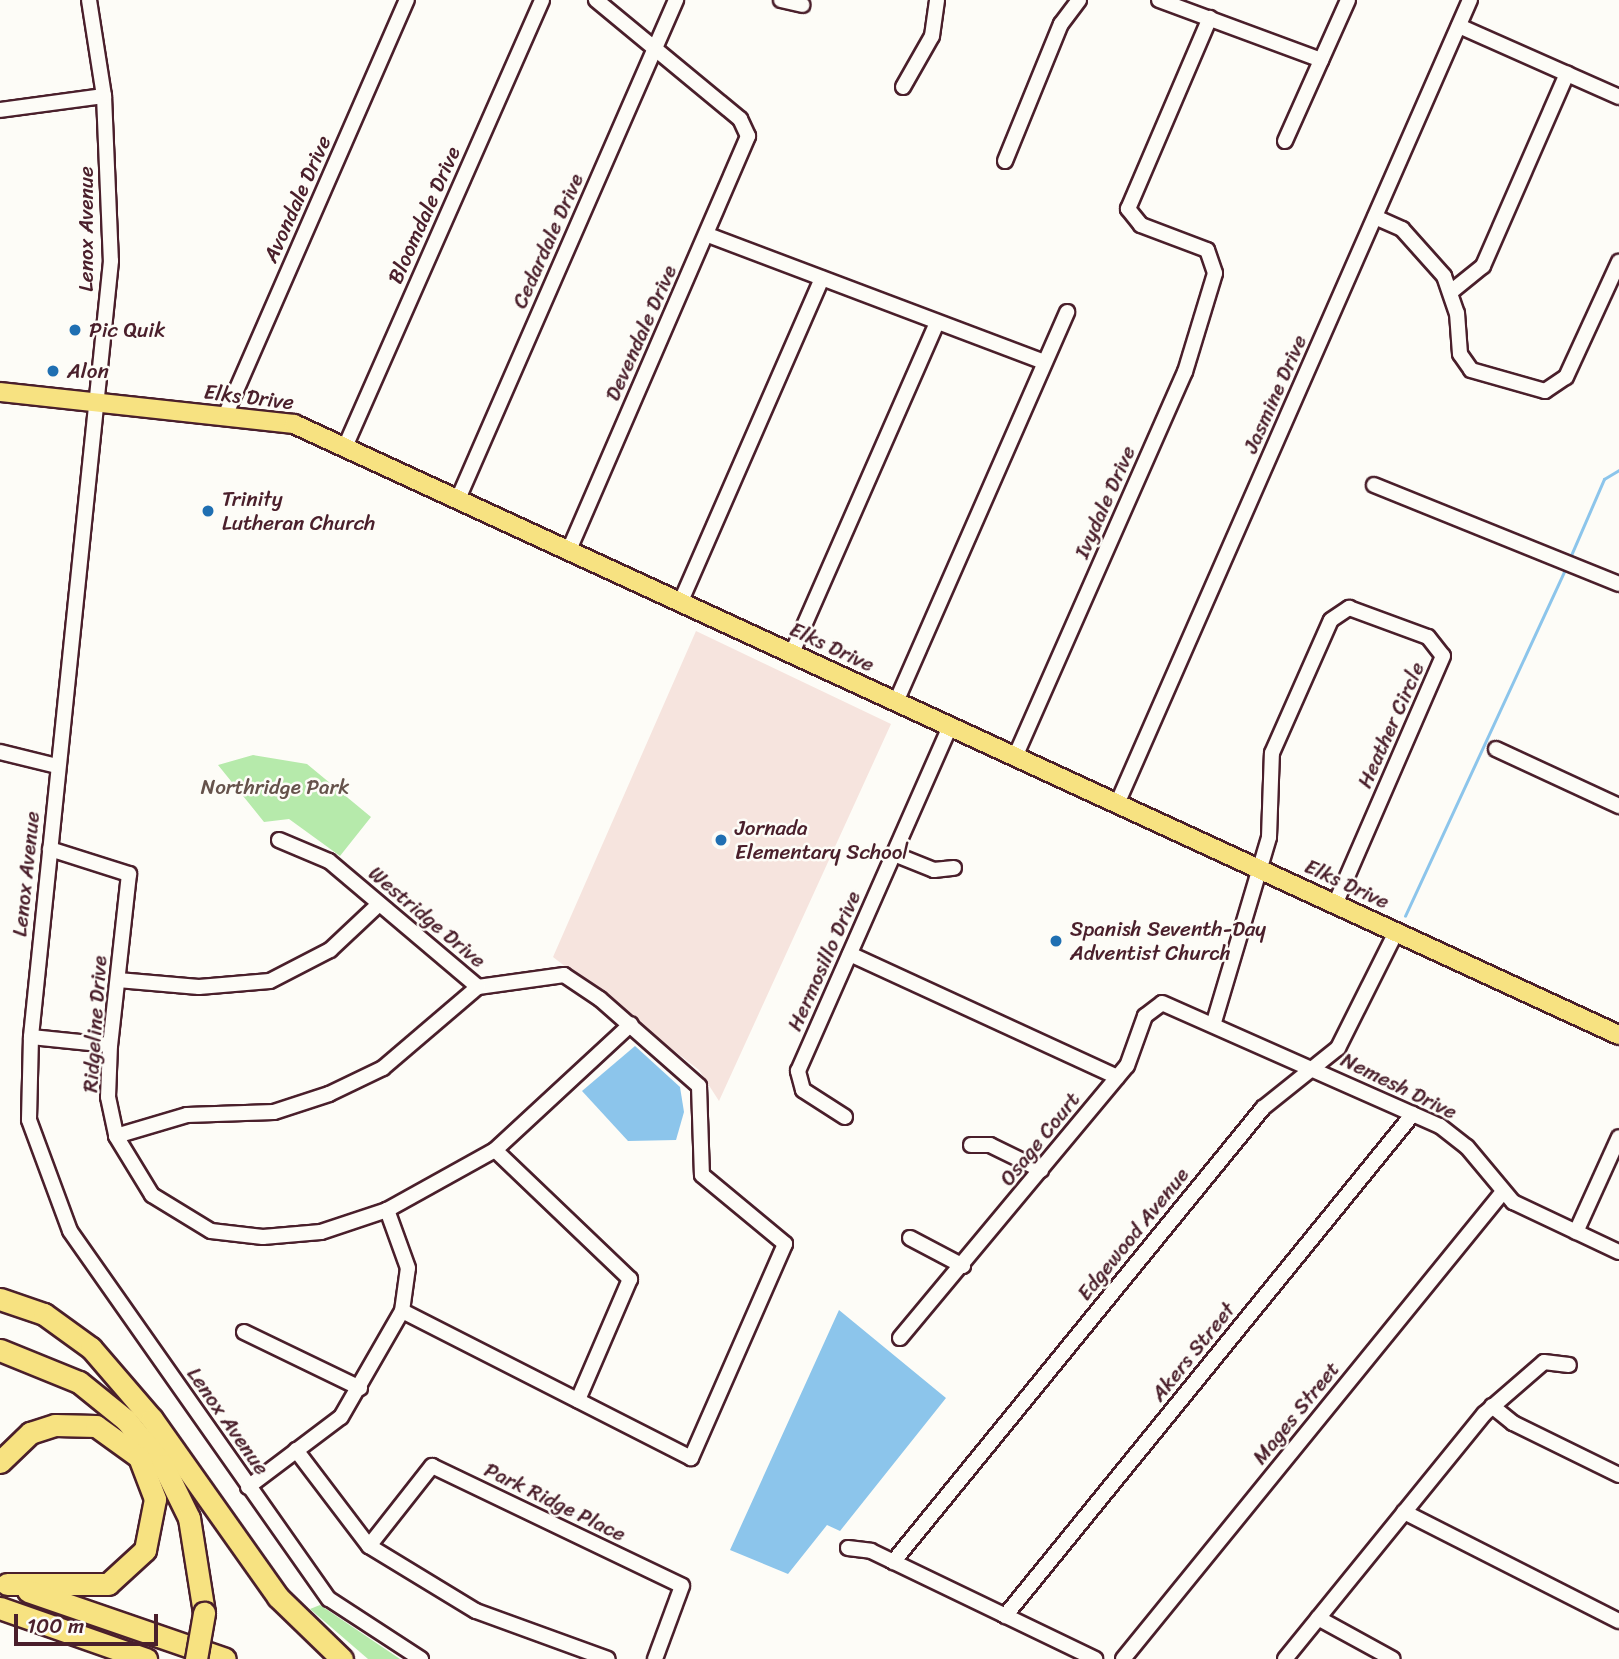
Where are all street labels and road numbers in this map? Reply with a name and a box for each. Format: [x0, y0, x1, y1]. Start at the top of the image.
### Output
street label: Avondale Drive [258, 132, 336, 266]
street label: Bloomdale Drive [382, 142, 466, 288]
street label: Lenox Avenue [73, 166, 99, 292]
street label: Cedardale Drive [507, 169, 589, 313]
street label: Devendale Drive [600, 261, 682, 405]
street label: Jasmine Drive [1238, 331, 1312, 457]
street label: Elks Drive [203, 379, 295, 415]
street label: Ivydale Drive [1069, 442, 1141, 562]
street label: Elks Drive [786, 616, 878, 678]
street label: Heather Circle [1352, 658, 1430, 792]
street label: Lenox Avenue [7, 810, 45, 938]
street label: Elks Drive [1301, 853, 1393, 915]
street label: Westridge Drive [363, 861, 491, 973]
street label: Hermosillo Drive [782, 887, 866, 1035]
street label: Ridgeline Drive [78, 954, 112, 1094]
street label: Nemesh Drive [1337, 1047, 1461, 1125]
street label: Osage Court [994, 1087, 1086, 1191]
street label: Edgewood Avenue [1072, 1163, 1194, 1305]
street label: Akers Street [1146, 1298, 1240, 1406]
street label: Mages Street [1247, 1356, 1345, 1470]
street label: Lenox Avenue [182, 1362, 274, 1480]
street label: Park Ridge Place [480, 1457, 630, 1547]

